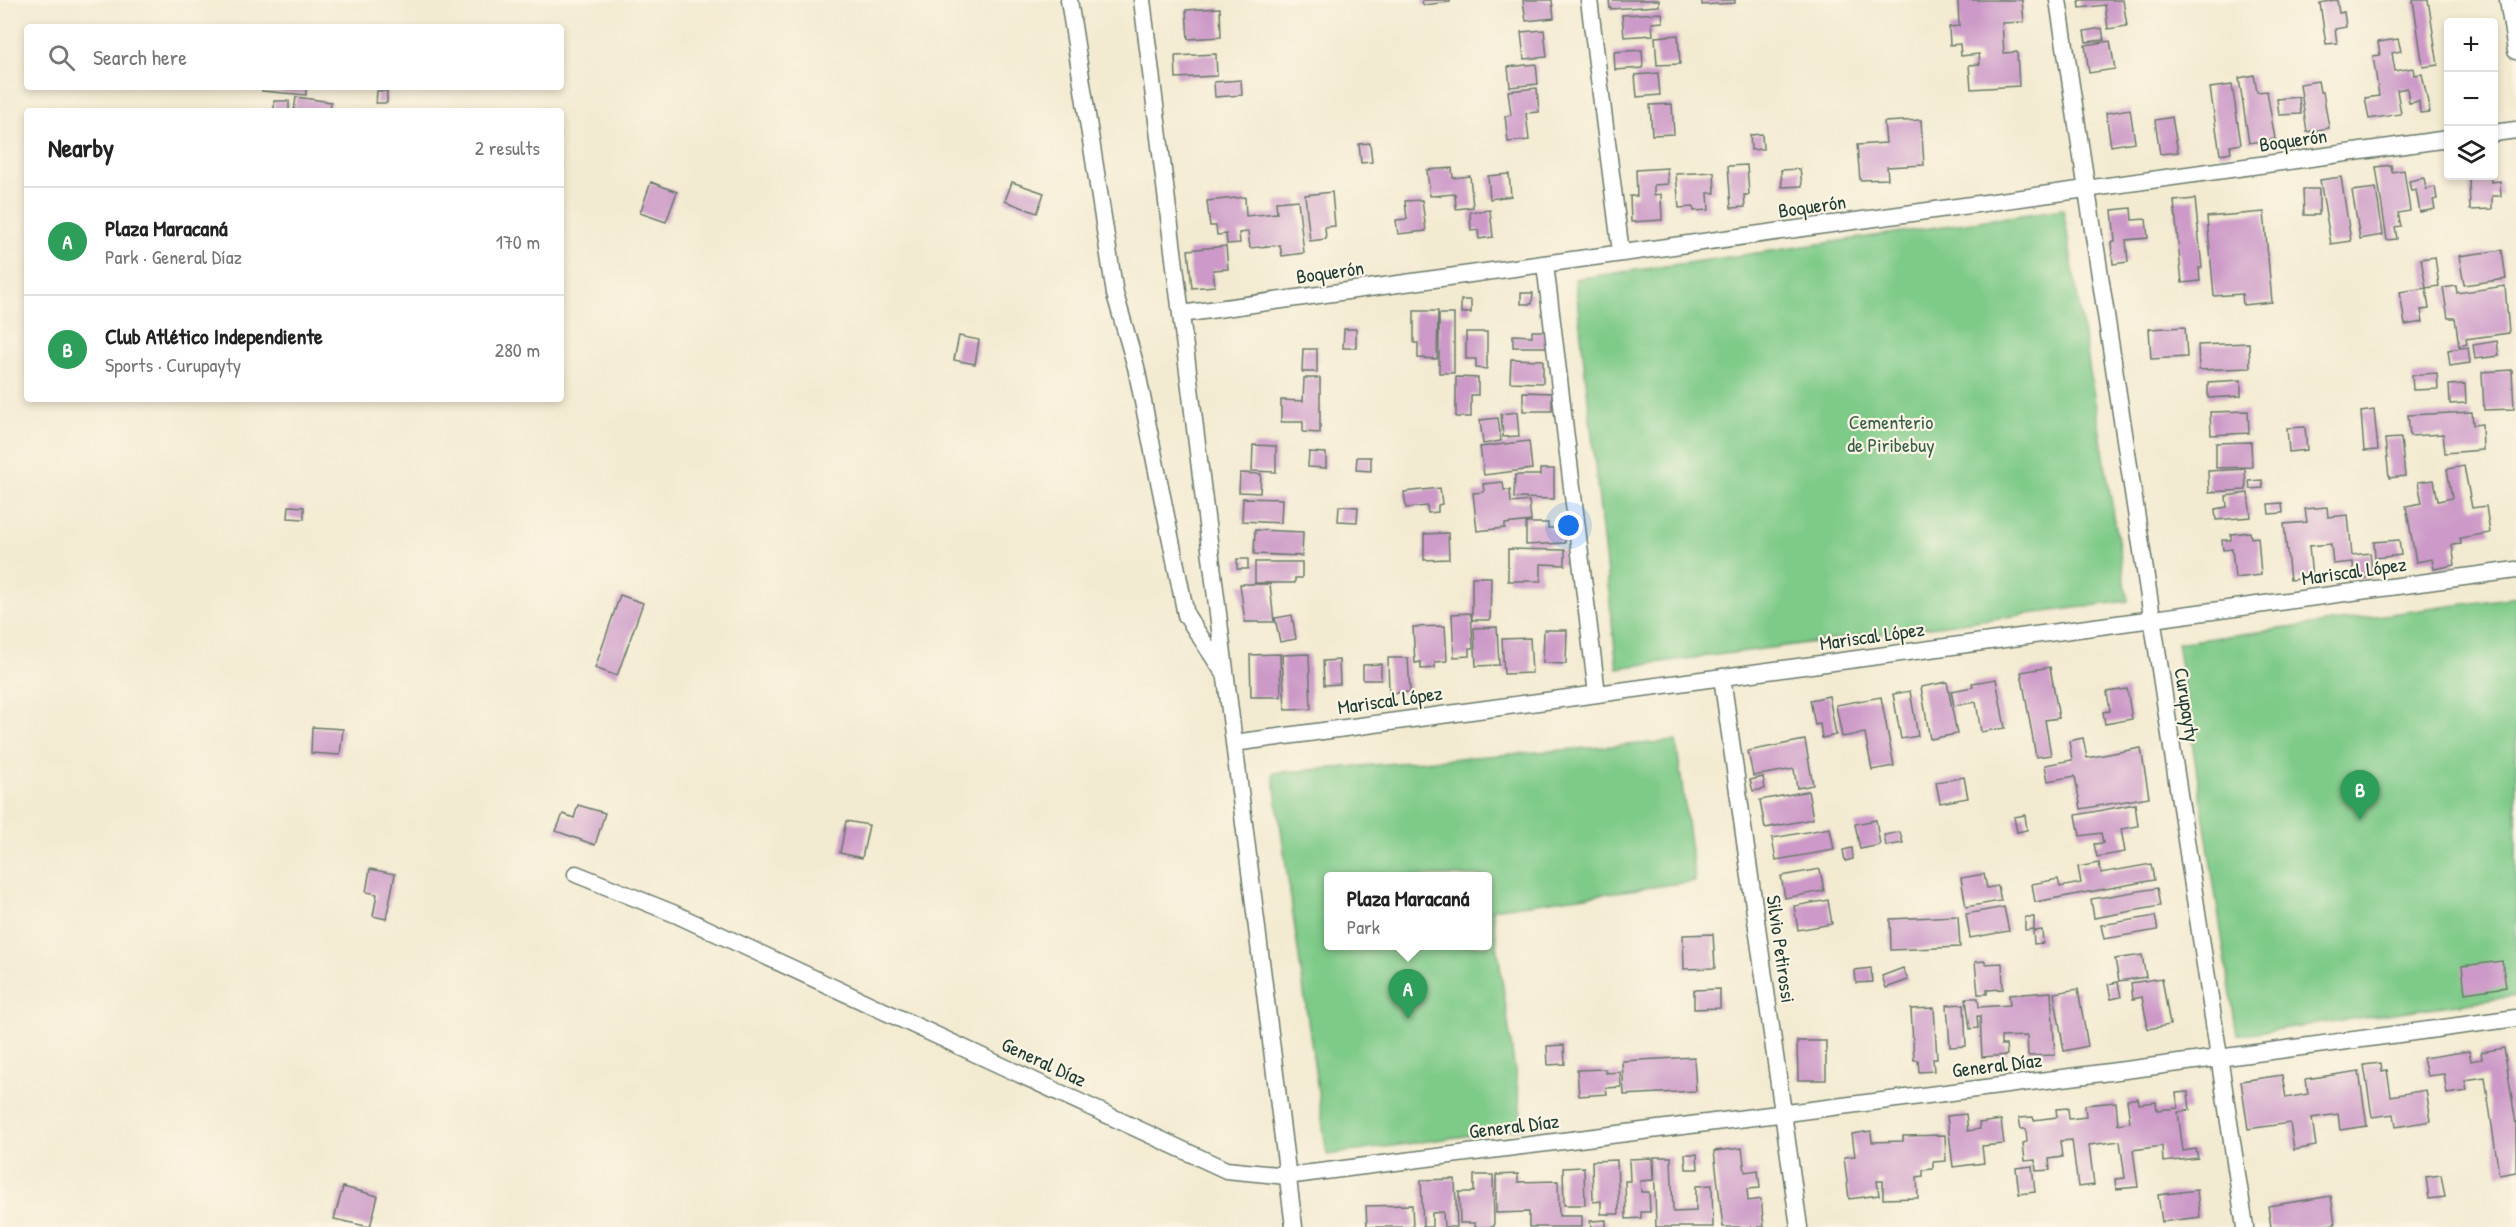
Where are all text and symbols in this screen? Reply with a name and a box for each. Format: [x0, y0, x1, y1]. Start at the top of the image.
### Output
map controls [2444, 18, 2498, 180]
button: + [2444, 18, 2498, 72]
search box [24, 24, 564, 90]
icon: search [45, 41, 78, 74]
text: Search here [93, 42, 187, 72]
button: − [2444, 72, 2498, 126]
street label: Boquerón [2257, 121, 2329, 158]
button: layers [2444, 126, 2498, 180]
text: Nearby [48, 130, 114, 165]
text: 2 results [475, 134, 540, 161]
street label: Boquerón [1776, 187, 1848, 224]
text: Plaza Maracaná [105, 213, 228, 243]
text: A [63, 228, 72, 255]
text: 170 m [496, 228, 540, 255]
text: Park · General Díaz [105, 243, 242, 270]
street label: Boquerón [1294, 253, 1366, 290]
text: Club Atlético Independiente [105, 321, 323, 351]
text: B [62, 336, 73, 363]
text: 280 m [495, 336, 540, 363]
text: Sports · Curupayty [105, 351, 241, 378]
park label: Cementerio de Piribebuy [1847, 408, 1935, 458]
your location [1554, 511, 1583, 540]
street label: Mariscal López [2300, 550, 2409, 591]
street label: Mariscal López [1818, 615, 1927, 656]
street label: Curupayty [2168, 666, 2207, 744]
street label: Mariscal López [1336, 679, 1445, 720]
pin: B [2340, 770, 2380, 820]
popup [1324, 872, 1492, 950]
text: Plaza Maracaná [1347, 883, 1469, 913]
street label: Silvio Petirossi [1761, 893, 1802, 1005]
text: Park [1347, 913, 1380, 940]
pin: A [1388, 970, 1428, 1019]
street label: General Díaz [998, 1030, 1091, 1093]
street label: General Díaz [1950, 1046, 2044, 1083]
street label: General Díaz [1467, 1107, 1561, 1144]

